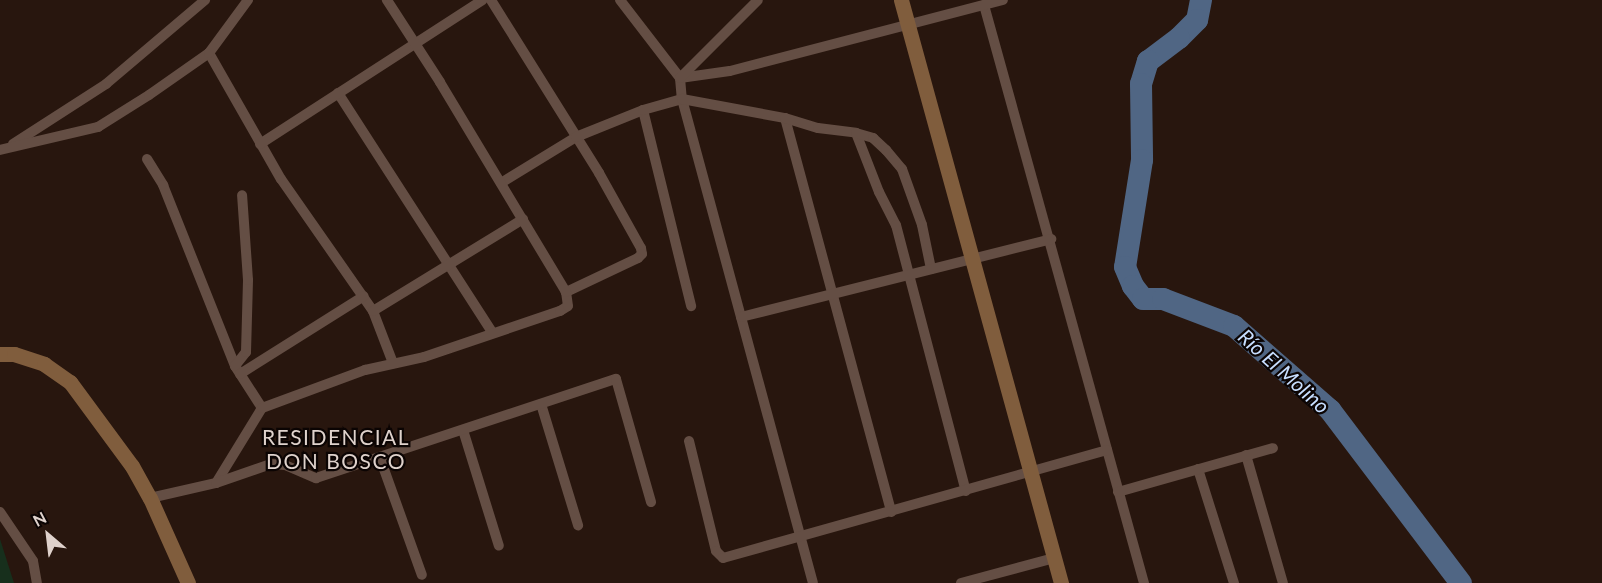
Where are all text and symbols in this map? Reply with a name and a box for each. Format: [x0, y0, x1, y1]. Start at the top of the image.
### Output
water label: Río El Molino [1233, 324, 1335, 418]
district label: RESIDENCIAL DON BOSCO [262, 424, 410, 474]
north arrow [18, 505, 78, 565]
text: N [29, 507, 49, 530]

